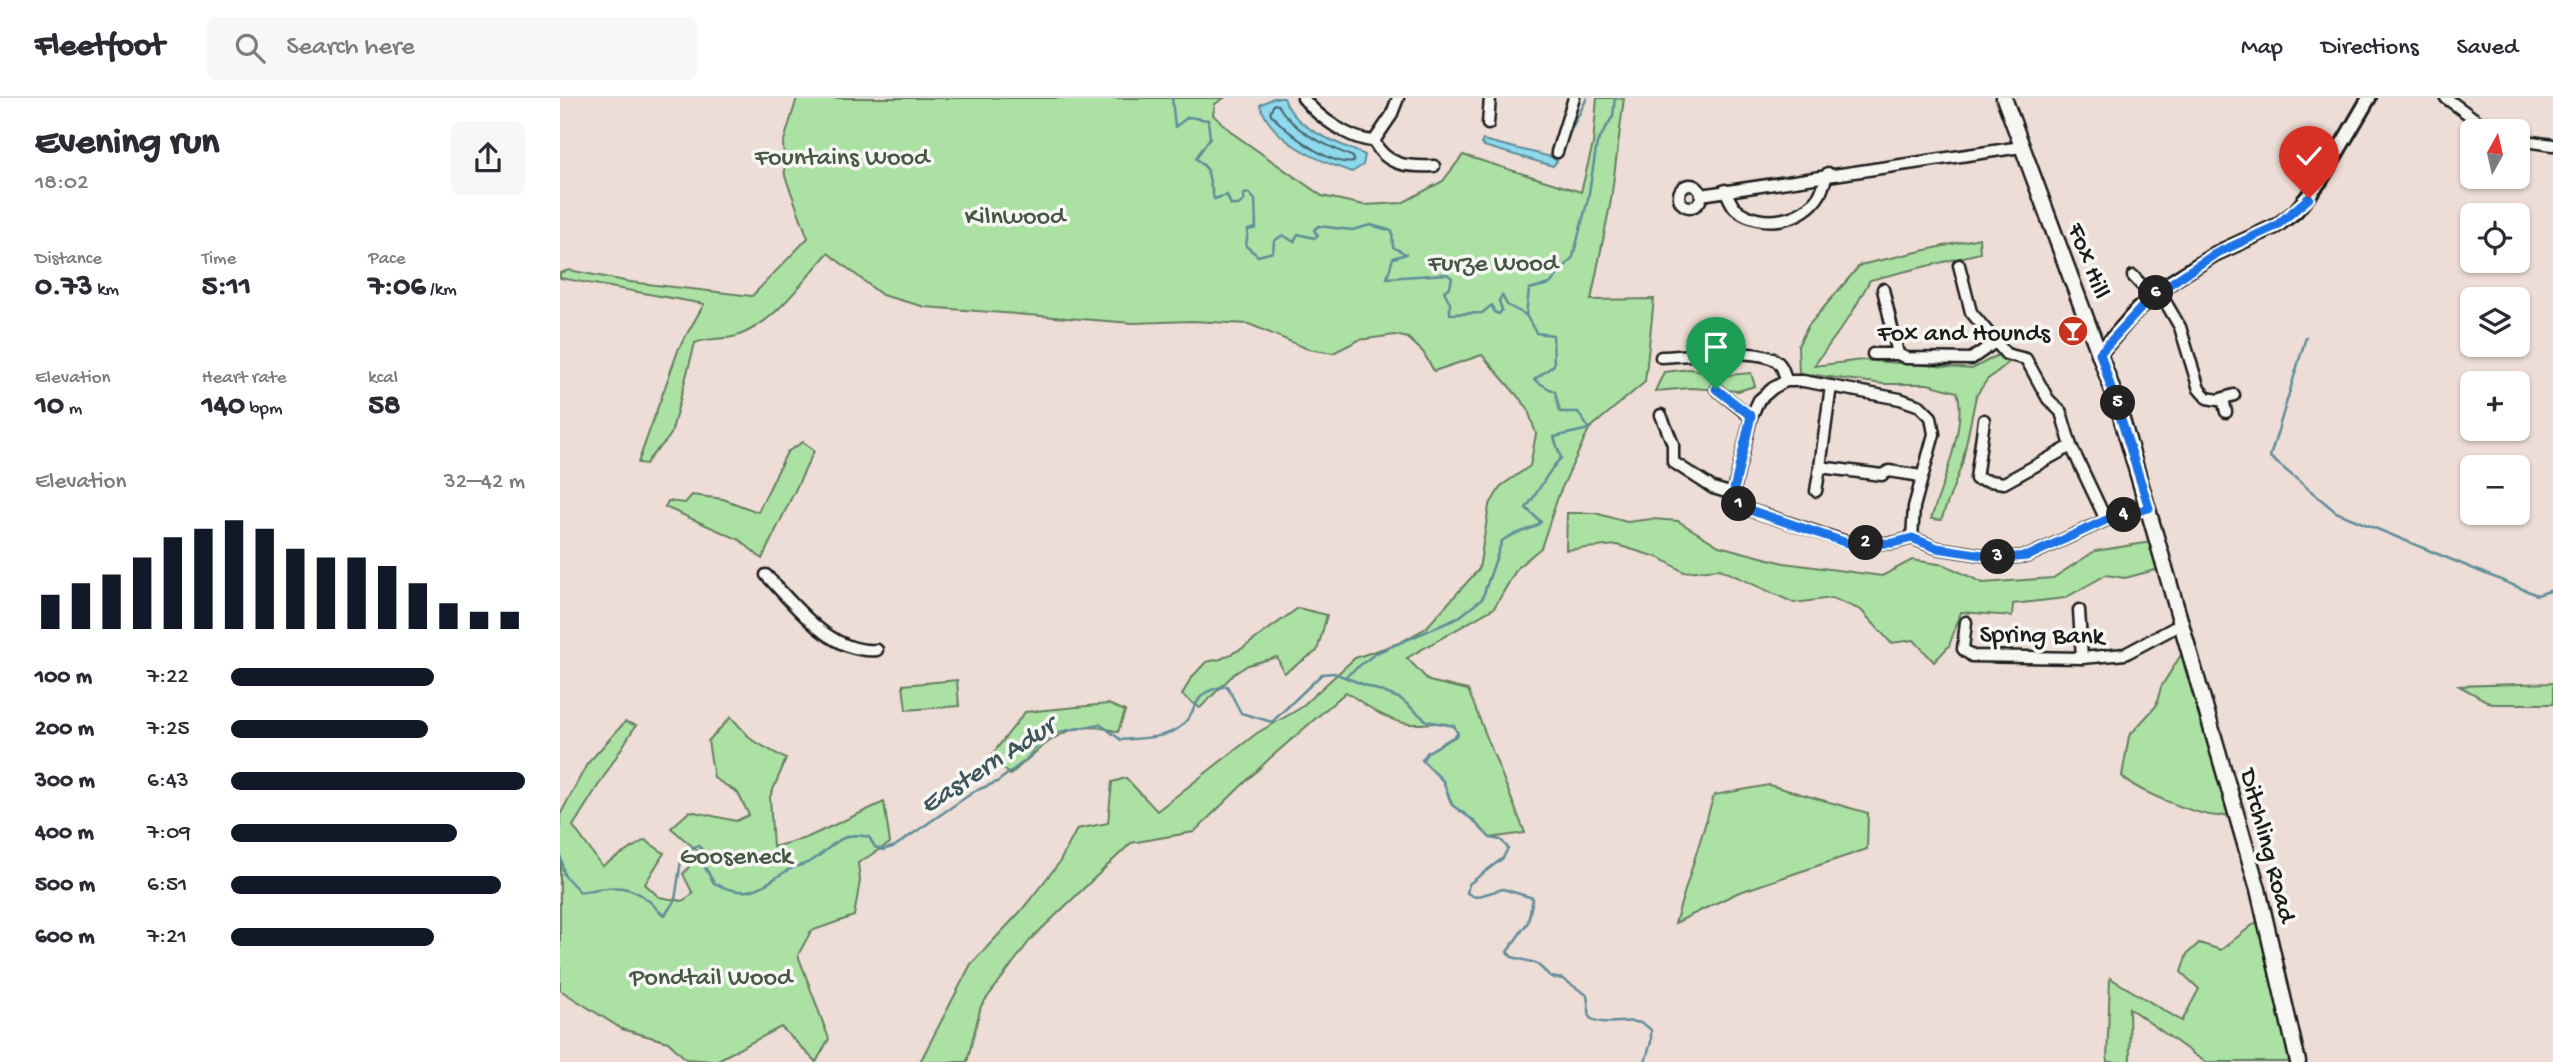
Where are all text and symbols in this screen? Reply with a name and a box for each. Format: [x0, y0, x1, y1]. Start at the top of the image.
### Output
search box [207, 17, 697, 80]
text: Fleetfoot [35, 29, 165, 67]
icon: search [231, 29, 269, 67]
text: Search here [287, 33, 415, 64]
text: Map [2241, 34, 2283, 63]
text: Directions [2321, 34, 2419, 63]
text: Saved [2457, 34, 2518, 63]
north arrow [2460, 119, 2530, 189]
map controls [2460, 119, 2530, 525]
button: share [451, 121, 525, 195]
text: Evening run [35, 122, 219, 166]
pin [2279, 126, 2339, 198]
icon: check [2290, 137, 2328, 175]
park label: Fountains Wood [754, 144, 931, 175]
text: 18:02 [35, 170, 88, 197]
park label: Kilnwood [965, 203, 1067, 234]
button: locate [2460, 203, 2530, 273]
street label: Fox Hill [2058, 218, 2115, 304]
text: Distance [35, 248, 102, 271]
text: Time [202, 248, 236, 271]
text: Pace [368, 248, 406, 271]
park label: Furze Wood [1427, 250, 1560, 281]
text: 0.73 [35, 271, 93, 306]
text: 5:11 [202, 271, 251, 306]
text: 7:06 [368, 271, 426, 306]
pin: 6 [2138, 276, 2174, 310]
text: km [93, 279, 119, 302]
text: /km [426, 279, 457, 302]
text: 6 [2151, 281, 2160, 304]
button: layers [2460, 287, 2530, 357]
bar icon: Fox and Hounds [2056, 314, 2090, 348]
pin [1686, 317, 1746, 389]
place label: Fox and Hounds [1876, 320, 2051, 351]
icon: arrive [1697, 328, 1735, 366]
text: Elevation [35, 367, 111, 390]
text: Heart rate [202, 367, 287, 390]
text: kcal [368, 367, 398, 390]
button: + [2460, 371, 2530, 441]
pin: 5 [2100, 386, 2136, 420]
text: 10 [35, 390, 64, 425]
text: 140 [202, 390, 245, 425]
text: 58 [368, 390, 401, 425]
text: 5 [2113, 391, 2123, 414]
text: m [64, 398, 82, 421]
text: bpm [245, 398, 282, 421]
button: − [2460, 455, 2530, 525]
text: Elevation [35, 469, 126, 496]
text: 32–42 m [444, 469, 525, 496]
pin: 1 [1722, 486, 1756, 522]
text: 1 [1735, 492, 1742, 515]
pin: 4 [2106, 498, 2142, 532]
text: 4 [2119, 503, 2128, 526]
pin: 2 [1848, 526, 1884, 560]
text: 2 [1861, 531, 1870, 554]
pin: 3 [1980, 540, 2016, 574]
text: 3 [1993, 545, 2002, 568]
street label: Spring Bank [1979, 621, 2107, 654]
text: 100 m [35, 664, 92, 691]
text: 7:22 [147, 664, 189, 691]
water label: Eastern Adur [914, 708, 1067, 823]
text: 200 m [35, 716, 94, 743]
text: 7:25 [147, 716, 190, 743]
street label: Ditchling Road [2230, 764, 2301, 928]
text: 300 m [35, 768, 95, 795]
text: 6:43 [147, 768, 189, 795]
text: 400 m [35, 820, 94, 847]
text: 7:09 [147, 820, 191, 847]
park label: Gooseneck [680, 843, 795, 874]
text: 500 m [35, 872, 95, 899]
text: 6:51 [147, 872, 187, 899]
text: 600 m [35, 924, 95, 951]
text: 7:21 [147, 924, 187, 951]
park label: Pondtail Wood [629, 964, 794, 995]

